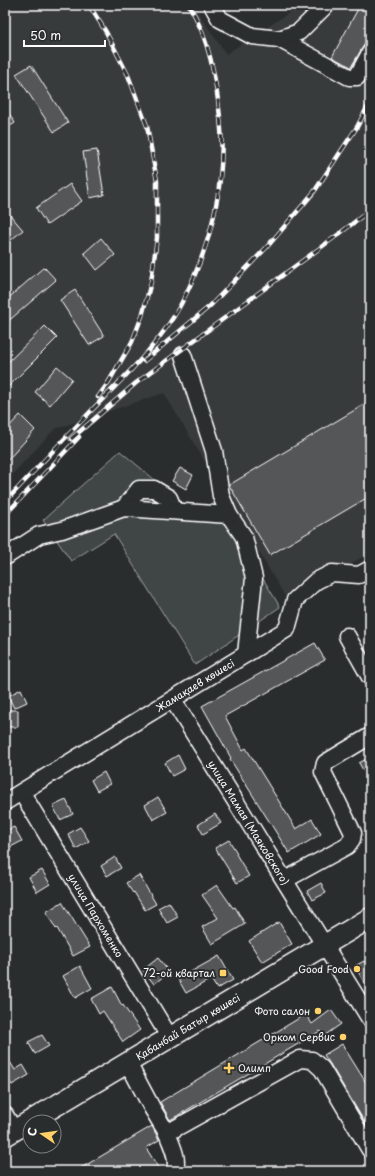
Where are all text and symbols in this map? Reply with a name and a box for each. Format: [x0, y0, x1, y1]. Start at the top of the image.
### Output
scale bar [24, 22, 105, 48]
text: 50 m [30, 26, 61, 44]
street label: Жамақаев көшесі [152, 655, 237, 715]
street label: улица Мамая (Маяковского) [205, 757, 293, 888]
street label: улица Пархоменко [65, 870, 128, 960]
place label: Good Food [298, 961, 349, 976]
marker: Good Food [352, 964, 362, 974]
place label: 72-ой квартал [143, 965, 215, 980]
marker: 72-ой квартал [218, 968, 228, 978]
street label: Қабанбай Батыр көшесі [133, 989, 243, 1063]
place label: Фото салон [255, 1003, 310, 1018]
marker: Фото салон [313, 1006, 323, 1016]
place label: Орком Сервис [263, 1029, 335, 1044]
marker: Орком Сервис [338, 1032, 348, 1042]
place label: Олимп [238, 1060, 271, 1075]
marker: Олимп [223, 1062, 235, 1074]
north arrow [22, 1114, 62, 1154]
text: С [23, 1126, 41, 1138]

